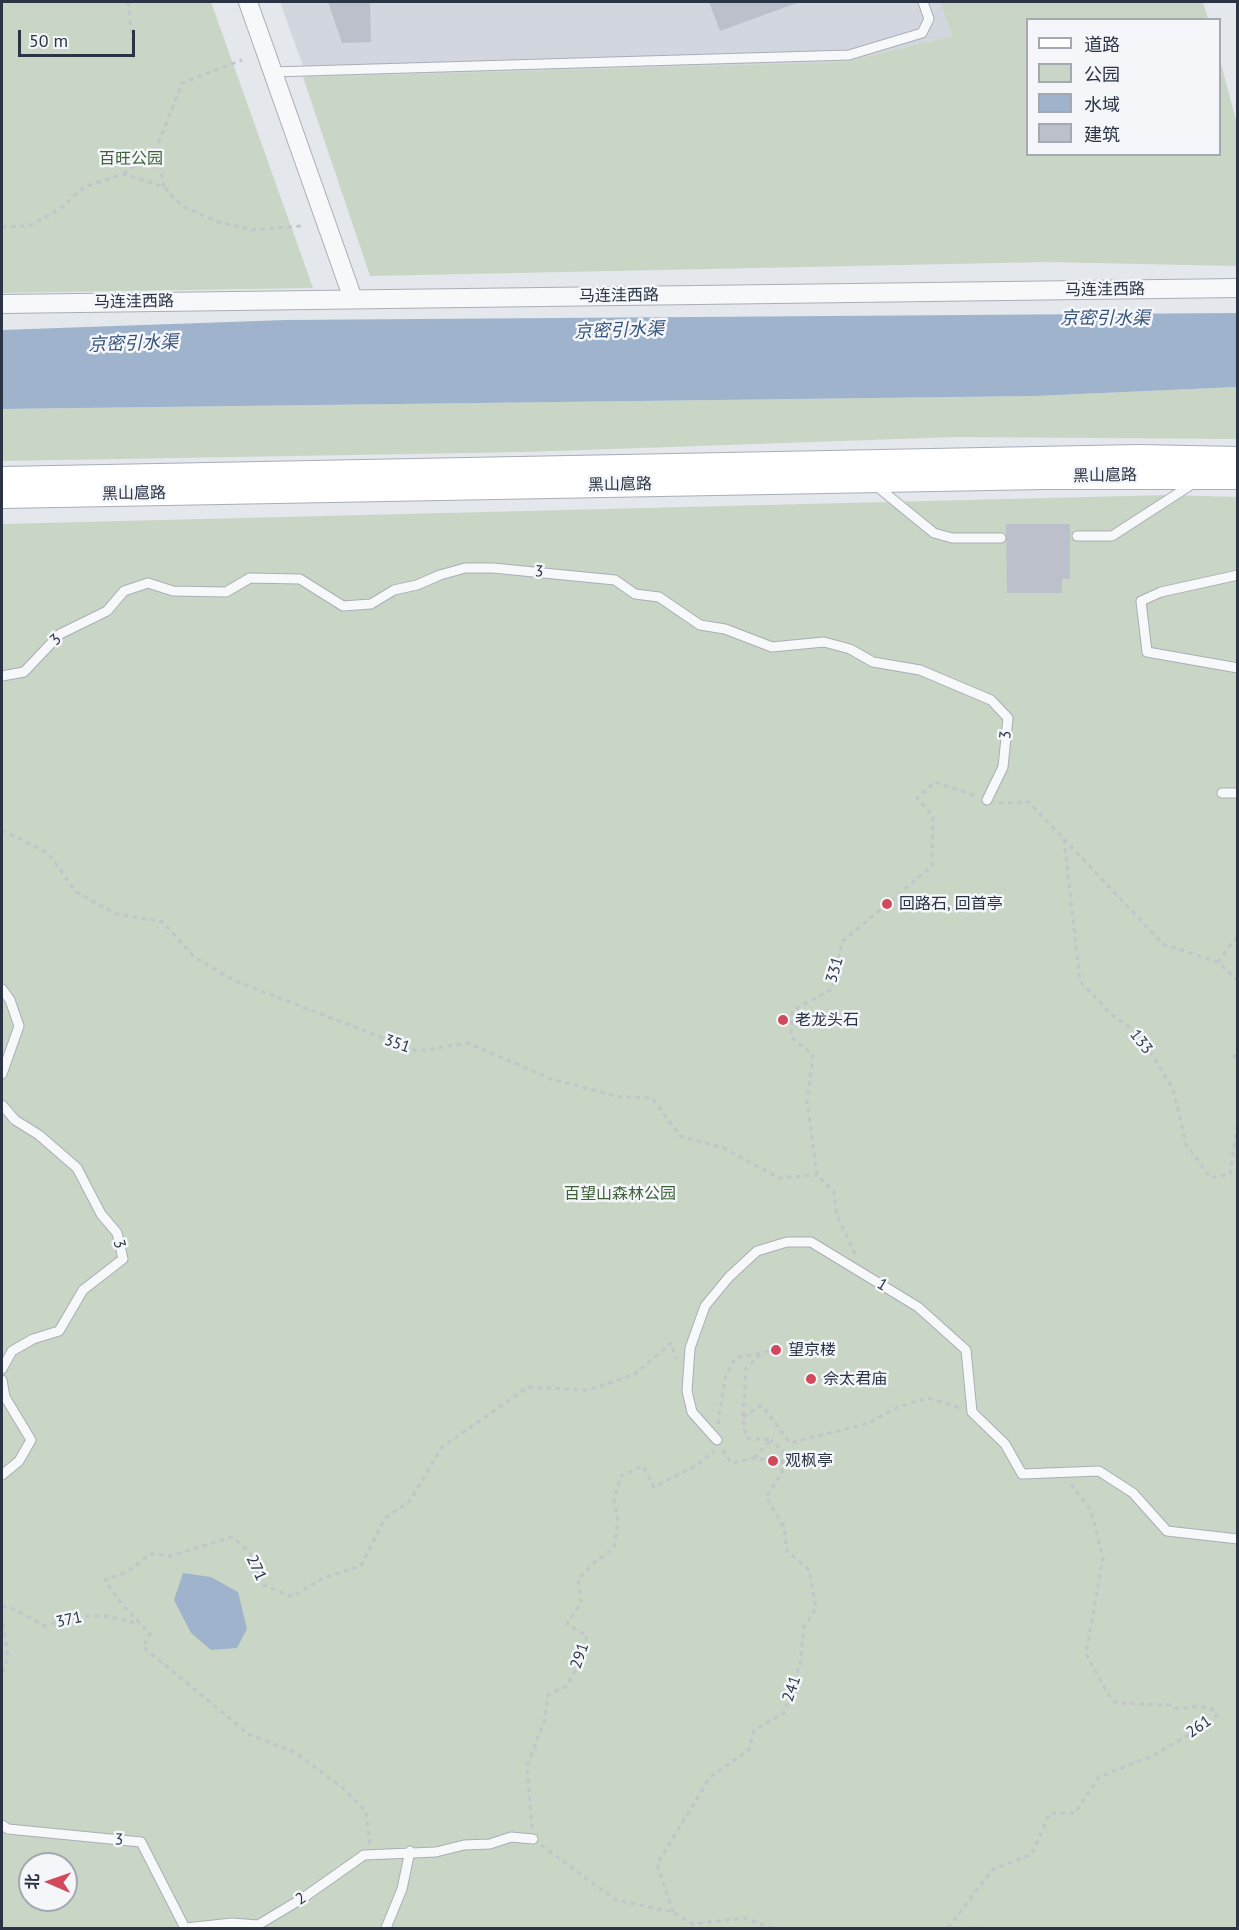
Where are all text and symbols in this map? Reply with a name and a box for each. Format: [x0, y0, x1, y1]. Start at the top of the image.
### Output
scale bar [21, 18, 138, 56]
legend [1026, 18, 1221, 156]
text: 50 m [29, 29, 68, 52]
text: 道路 [1084, 33, 1120, 56]
text: 公园 [1084, 63, 1120, 86]
text: 水域 [1084, 93, 1120, 116]
text: 建筑 [1084, 123, 1120, 146]
park label: 百旺公园 [99, 149, 163, 169]
street label: 马连洼西路 [1065, 280, 1145, 300]
street label: 马连洼西路 [579, 286, 659, 306]
street label: 马连洼西路 [94, 292, 174, 312]
water label: 京密引水渠 [1060, 308, 1150, 330]
water label: 京密引水渠 [574, 319, 664, 343]
water label: 京密引水渠 [88, 332, 178, 356]
street label: 黑山扈路 [1073, 466, 1137, 486]
street label: 黑山扈路 [588, 475, 652, 495]
street label: 黑山扈路 [102, 484, 166, 504]
street label: 3 [534, 562, 544, 582]
street label: 3 [46, 630, 66, 650]
street label: 3 [996, 730, 1016, 740]
place label: 回路石, 回首亭 [899, 894, 1003, 914]
marker: 回路石, 回首亭 [880, 897, 894, 911]
street label: 331 [822, 955, 848, 985]
place label: 老龙头石 [795, 1010, 859, 1030]
marker: 老龙头石 [776, 1013, 790, 1027]
street label: 133 [1125, 1026, 1157, 1058]
street label: 351 [382, 1031, 412, 1057]
park label: 百望山森林公园 [564, 1184, 676, 1204]
street label: 3 [109, 1237, 129, 1251]
street label: 1 [873, 1275, 891, 1295]
place label: 望京楼 [788, 1340, 836, 1360]
marker: 望京楼 [769, 1343, 783, 1357]
place label: 佘太君庙 [823, 1369, 887, 1389]
marker: 佘太君庙 [804, 1372, 818, 1386]
place label: 观枫亭 [785, 1451, 833, 1471]
marker: 观枫亭 [766, 1454, 780, 1468]
street label: 271 [242, 1552, 270, 1584]
street label: 371 [54, 1608, 84, 1632]
street label: 291 [567, 1641, 593, 1671]
street label: 241 [779, 1674, 805, 1704]
street label: 261 [1183, 1712, 1215, 1742]
street label: 3 [114, 1830, 124, 1850]
north arrow [18, 1852, 78, 1912]
text: 北 [22, 1873, 42, 1890]
street label: 2 [292, 1889, 310, 1909]

